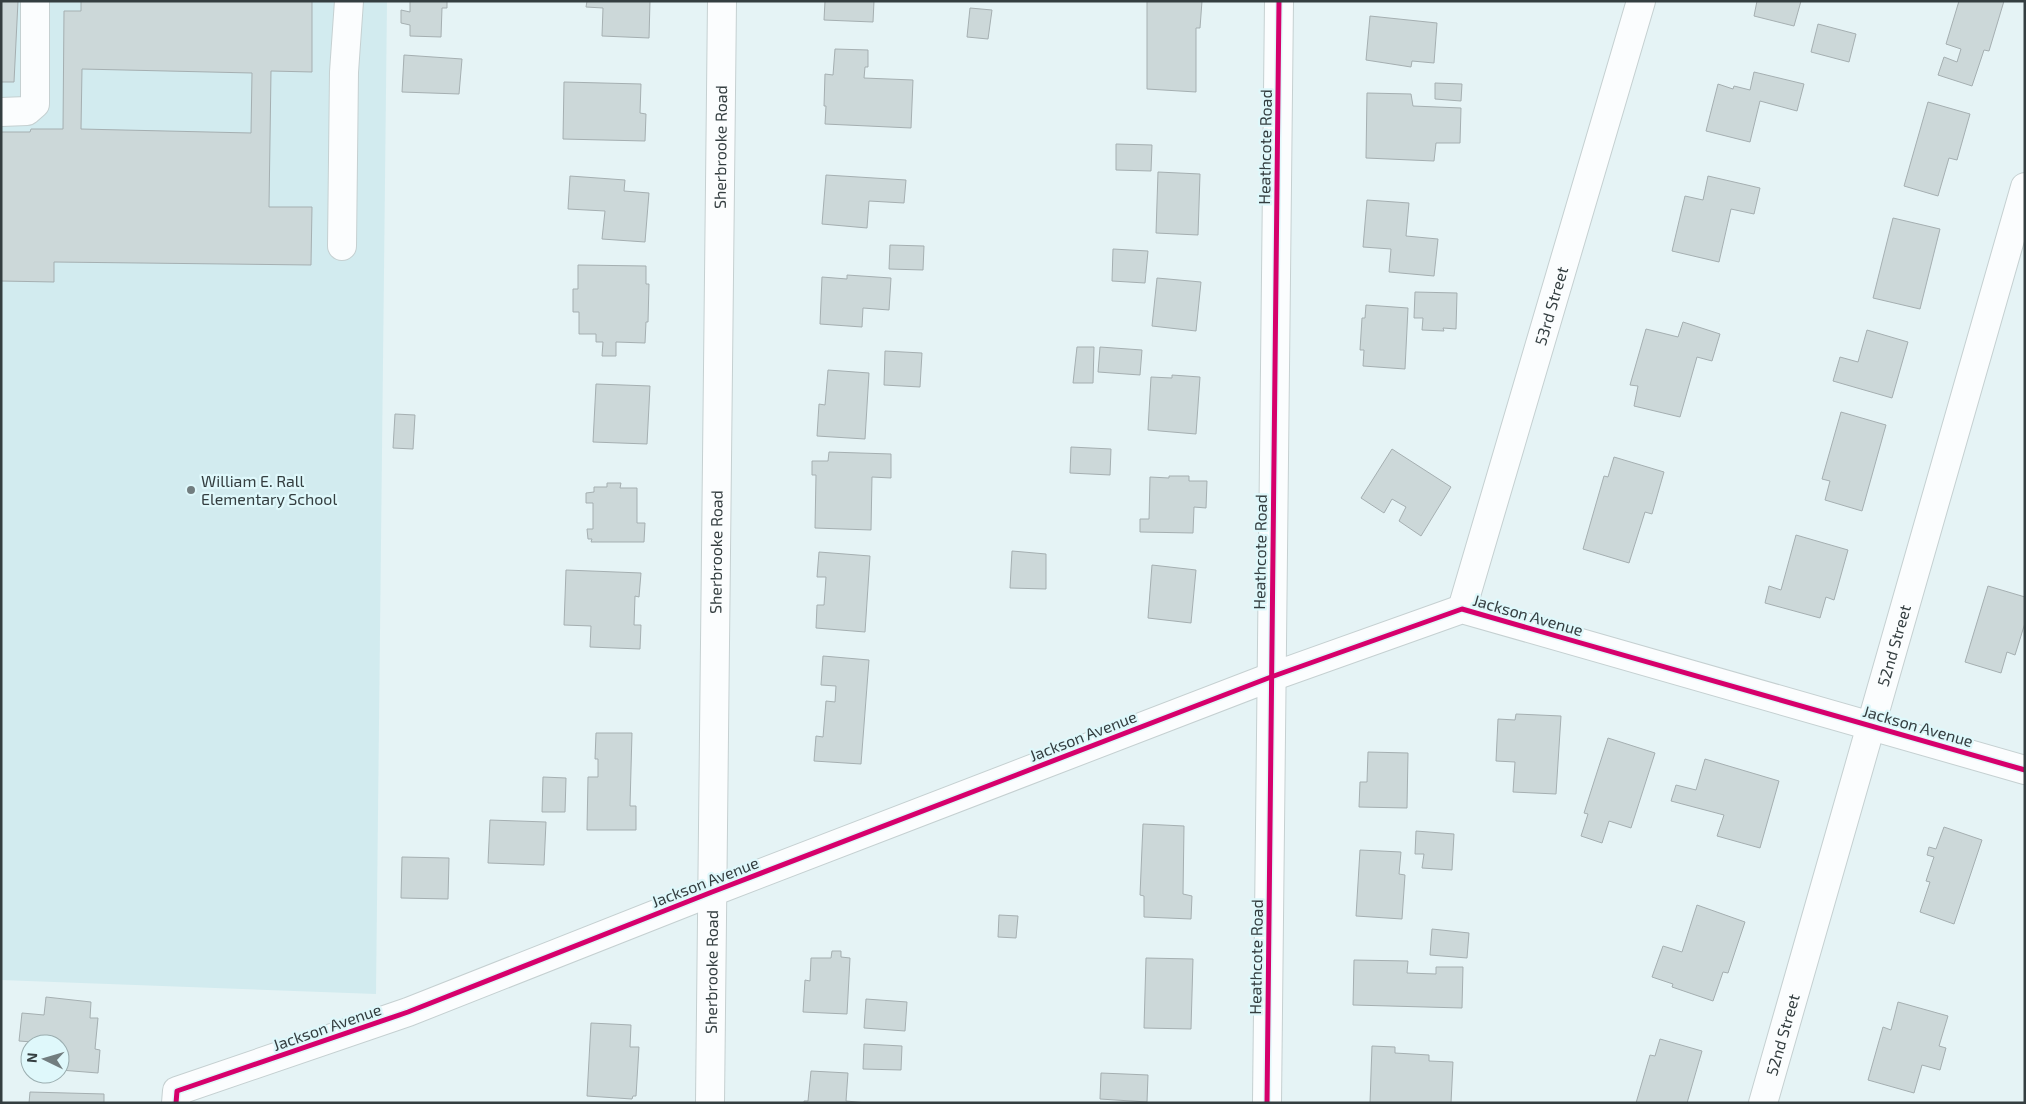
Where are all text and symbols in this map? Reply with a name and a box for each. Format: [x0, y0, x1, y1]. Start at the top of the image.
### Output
street label: Sherbrooke Road [710, 85, 730, 209]
street label: Heathcote Road [1254, 89, 1275, 205]
street label: 53rd Street [1530, 264, 1571, 347]
place label: William E. Rall Elementary School [201, 471, 337, 508]
marker: William E. Rall Elementary School [185, 484, 197, 496]
street label: Sherbrooke Road [705, 490, 726, 614]
street label: Heathcote Road [1249, 494, 1270, 610]
street label: Jackson Avenue [1471, 590, 1585, 639]
street label: 52nd Street [1873, 602, 1914, 688]
street label: Jackson Avenue [1861, 701, 1975, 750]
street label: Jackson Avenue [1026, 706, 1139, 765]
street label: Jackson Avenue [648, 852, 761, 911]
street label: Heathcote Road [1245, 899, 1266, 1015]
street label: Sherbrooke Road [701, 910, 721, 1034]
street label: 52nd Street [1761, 992, 1803, 1078]
street label: Jackson Avenue [270, 999, 384, 1054]
north arrow [20, 1034, 70, 1084]
text: N [23, 1052, 40, 1064]

